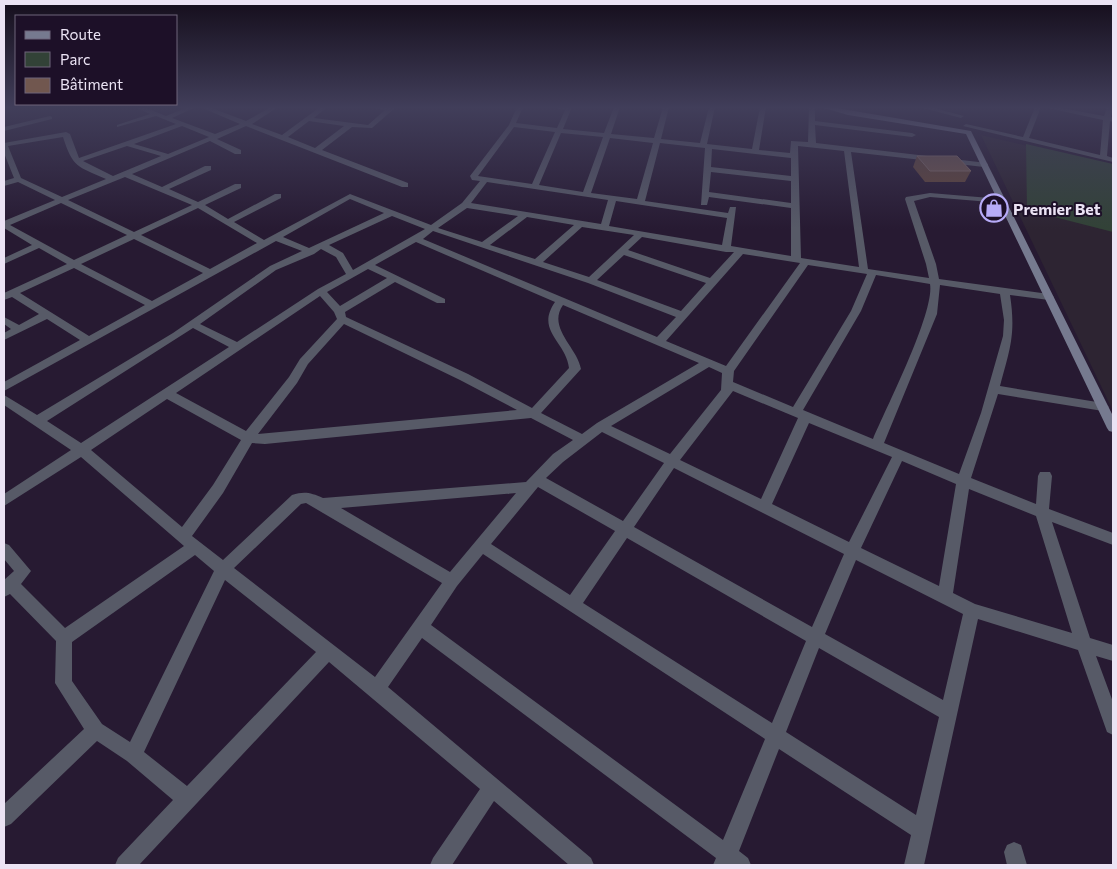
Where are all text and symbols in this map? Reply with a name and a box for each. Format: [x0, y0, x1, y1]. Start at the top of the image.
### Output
legend [15, 15, 178, 105]
text: Route [60, 25, 101, 43]
text: Parc [60, 50, 90, 68]
text: Bâtiment [60, 75, 123, 93]
shop icon: Premier Bet [979, 193, 1009, 223]
place label: Premier Bet [1013, 199, 1101, 218]

